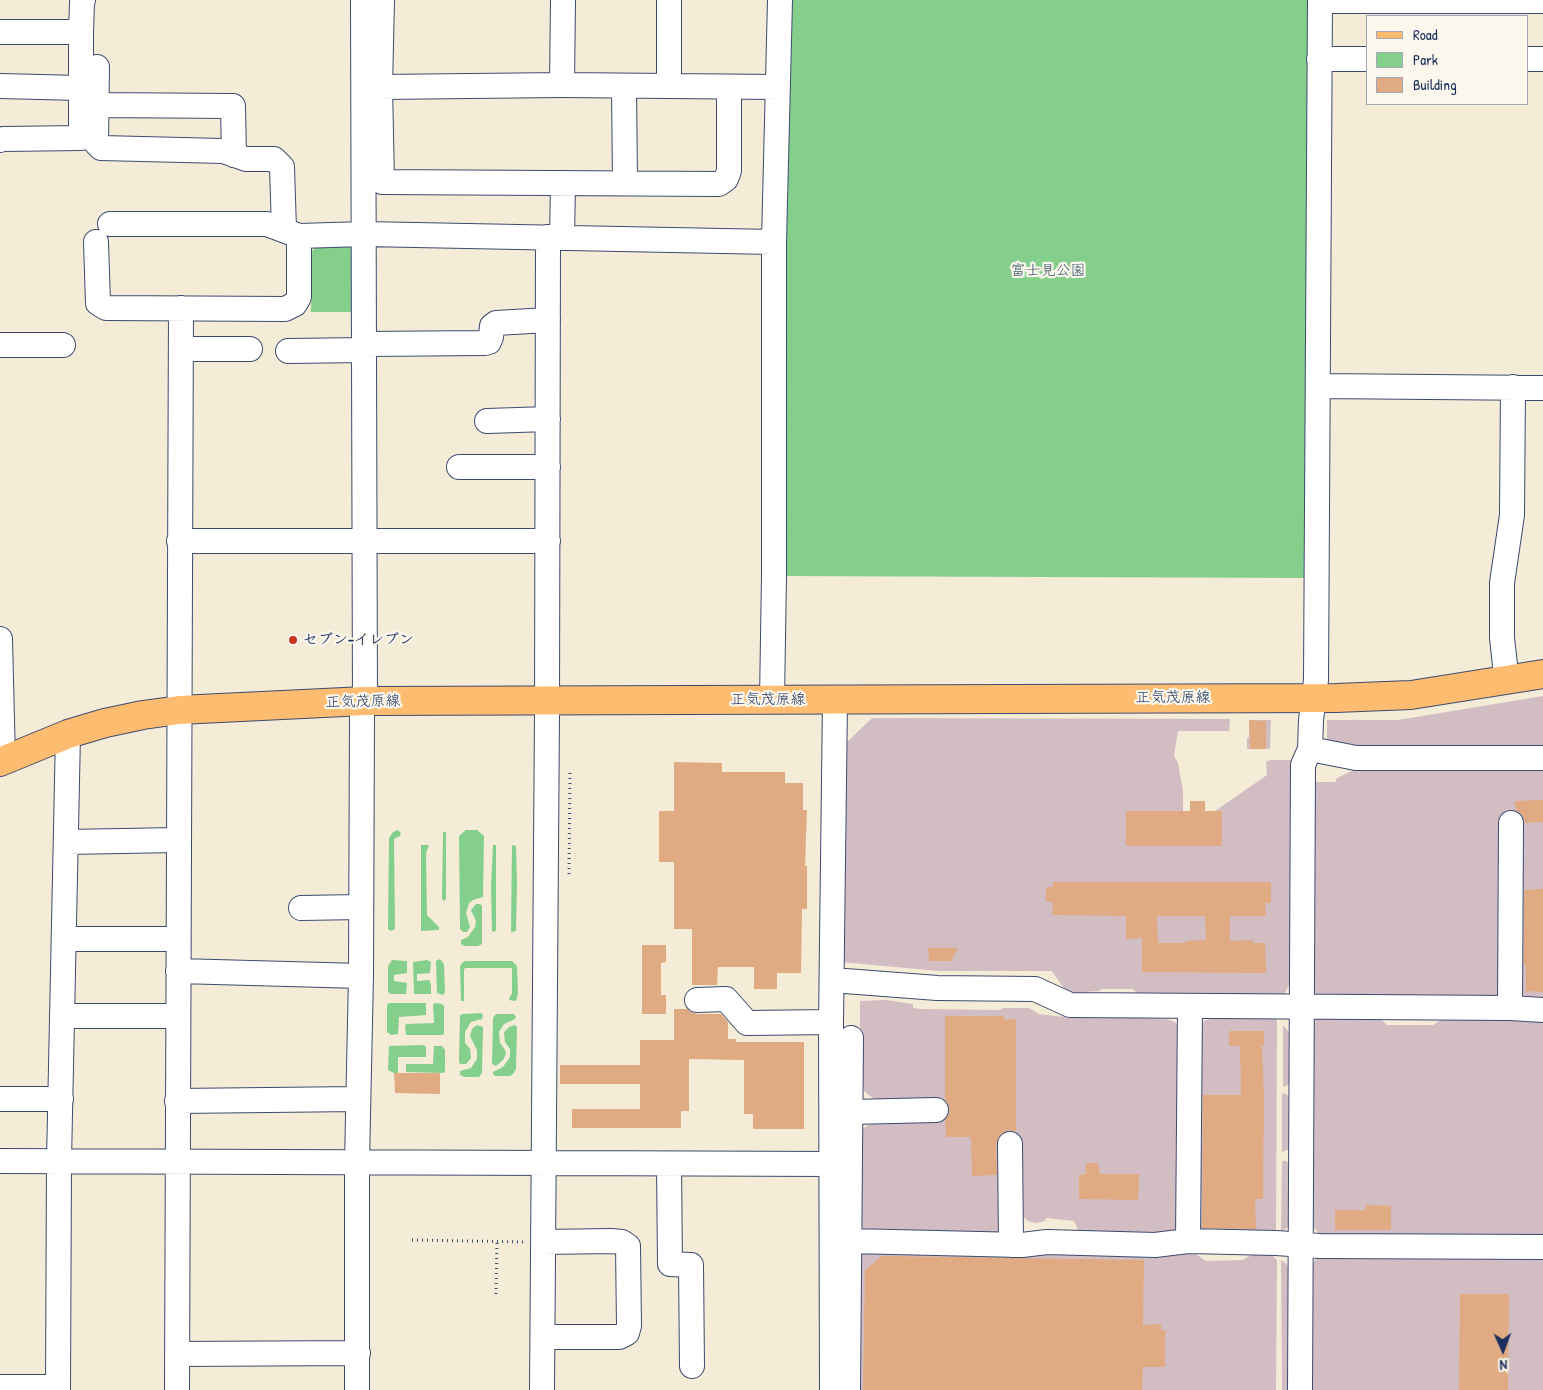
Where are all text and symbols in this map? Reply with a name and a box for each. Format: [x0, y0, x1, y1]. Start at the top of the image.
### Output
legend [1366, 15, 1528, 105]
text: Road [1413, 24, 1438, 45]
text: Park [1413, 49, 1438, 70]
text: Building [1413, 74, 1457, 95]
park label: 富士見公園 [1011, 262, 1085, 280]
place label: セブン-イレブン [303, 631, 414, 649]
marker: セブン-イレブン [287, 634, 299, 646]
street label: 正気茂原線 [1136, 689, 1210, 707]
street label: 正気茂原線 [731, 691, 805, 709]
street label: 正気茂原線 [325, 692, 401, 712]
north arrow [1478, 1325, 1528, 1375]
text: N [1499, 1356, 1508, 1375]

